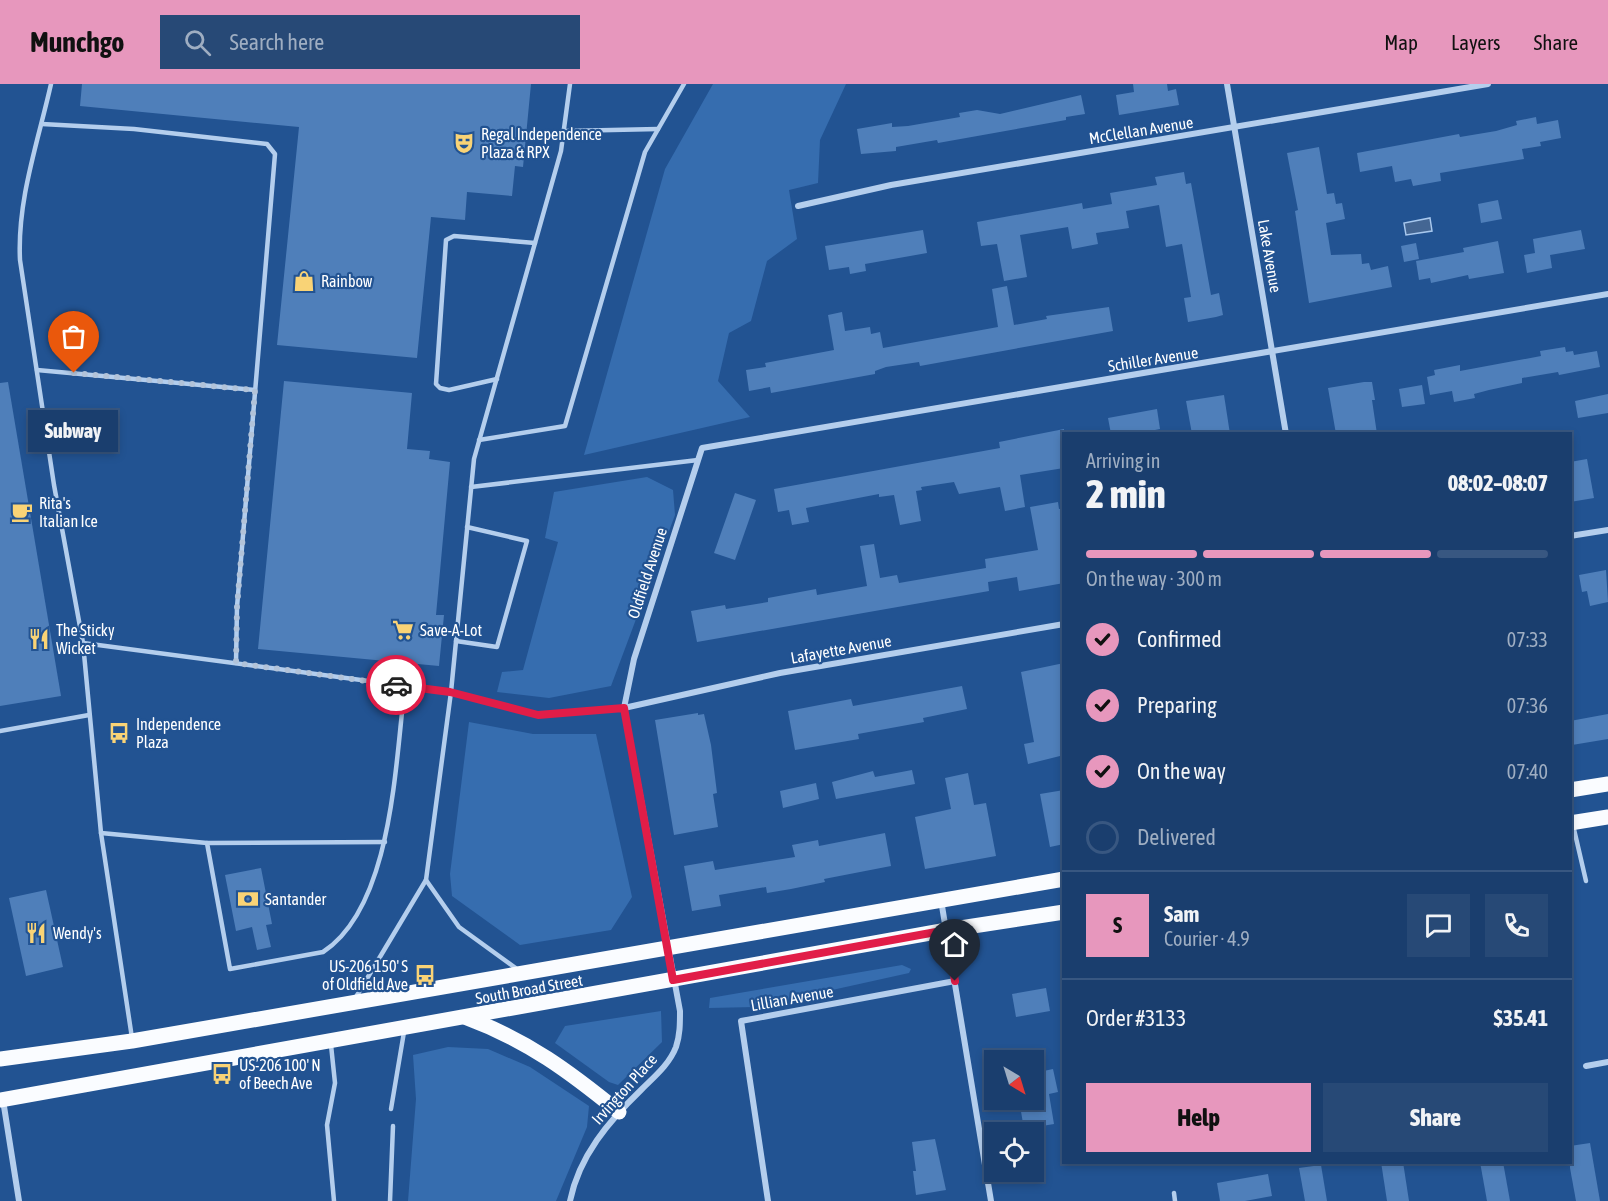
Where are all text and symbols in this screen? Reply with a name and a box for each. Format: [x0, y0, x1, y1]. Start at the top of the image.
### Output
search box [160, 15, 580, 69]
text: Munchgo [30, 26, 124, 58]
icon: search [181, 26, 214, 59]
text: Search here [229, 29, 324, 55]
text: Map [1384, 30, 1418, 54]
text: Layers [1451, 30, 1501, 54]
text: Share [1534, 30, 1578, 54]
street label: McClellan Avenue [1088, 113, 1194, 147]
place label: Regal Independence Plaza & RPX [481, 125, 602, 161]
theatre icon: Regal Independence Plaza & RPX [452, 131, 476, 155]
street label: Lake Avenue [1255, 218, 1285, 294]
shop icon: Rainbow [292, 269, 316, 293]
place label: Rainbow [321, 272, 373, 290]
pin [48, 311, 99, 373]
icon: bag [57, 320, 90, 353]
street label: Schiller Avenue [1107, 343, 1199, 375]
callout: Subway [29, 409, 119, 451]
text: Subway [45, 419, 101, 442]
text: Arriving in [1086, 449, 1160, 472]
text: 08:02–08:07 [1448, 470, 1548, 496]
text: 2 min [1086, 472, 1166, 516]
place label: Rita's Italian Ice [39, 494, 98, 530]
cafe icon: Rita's Italian Ice [10, 500, 34, 524]
street label: Oldfield Avenue [624, 525, 670, 621]
text: On the way · 300 m [1086, 567, 1222, 590]
supermarket icon: Save-A-Lot [391, 618, 415, 642]
place label: The Sticky Wicket [56, 621, 115, 657]
place label: Save-A-Lot [420, 621, 482, 639]
icon: check [1086, 623, 1119, 656]
text: Confirmed [1137, 626, 1222, 652]
restaurant icon: The Sticky Wicket [27, 627, 51, 651]
text: 07:33 [1507, 628, 1548, 651]
street label: Lafayette Avenue [789, 631, 893, 668]
courier [366, 655, 426, 715]
icon: car [380, 669, 413, 702]
icon: check [1086, 689, 1119, 722]
text: Preparing [1137, 692, 1217, 718]
text: 07:36 [1507, 694, 1548, 717]
place label: Independence Plaza [136, 715, 221, 751]
bus stop icon: Independence Plaza [107, 721, 131, 745]
icon: check [1086, 755, 1119, 788]
text: On the way [1137, 758, 1226, 784]
text: 07:40 [1507, 760, 1548, 783]
text: Delivered [1137, 824, 1216, 850]
bank icon: Santander [236, 887, 260, 911]
place label: Santander [265, 890, 327, 908]
button: chat [1407, 894, 1470, 957]
button: phone [1485, 894, 1548, 957]
text: Sam [1164, 901, 1199, 927]
text: S [1113, 912, 1122, 938]
pin [929, 919, 980, 981]
restaurant icon: Wendy's [24, 921, 48, 945]
place label: Wendy's [53, 924, 102, 943]
text: Courier · 4.9 [1164, 927, 1250, 950]
icon: home [938, 928, 971, 961]
place label: US-206 150' S of Oldfield Ave [322, 957, 408, 993]
bus stop icon: US-206 150' S of Oldfield Ave [413, 963, 437, 987]
street label: South Broad Street [474, 971, 584, 1007]
street label: Lillian Avenue [749, 982, 835, 1014]
text: Order #3133 [1086, 1005, 1186, 1031]
text: $35.41 [1493, 1005, 1548, 1031]
street label: Irvington Place [588, 1050, 661, 1129]
north arrow [984, 1050, 1044, 1110]
map controls [984, 1050, 1044, 1182]
place label: US-206 100' N of Beech Ave [239, 1056, 321, 1092]
bus stop icon: US-206 100' N of Beech Ave [210, 1062, 234, 1086]
button: Help [1086, 1083, 1311, 1152]
button: Share [1323, 1083, 1548, 1152]
button: locate [984, 1122, 1044, 1182]

